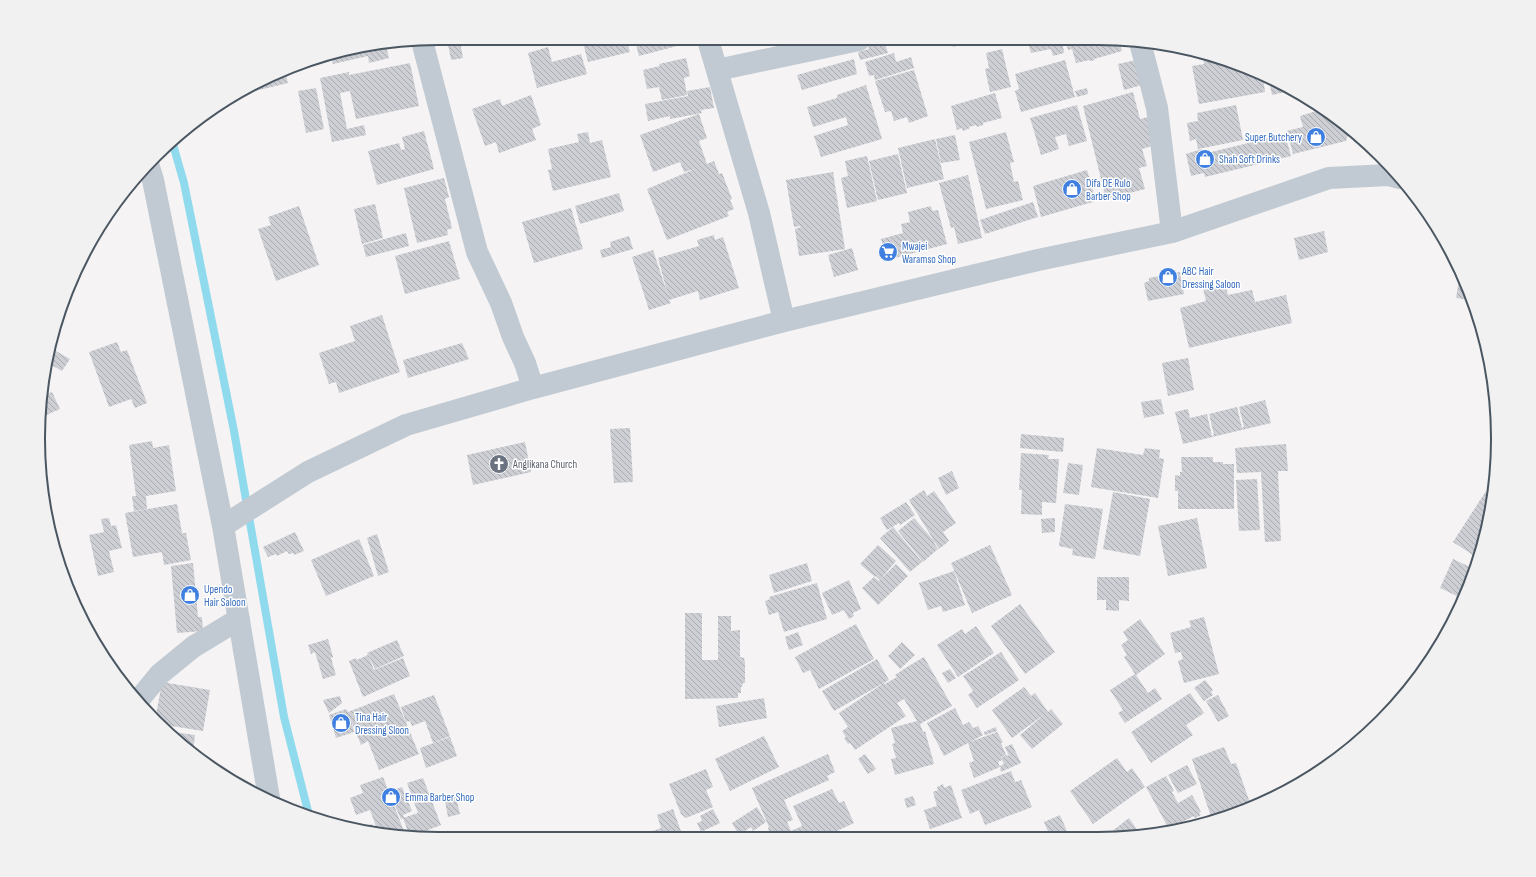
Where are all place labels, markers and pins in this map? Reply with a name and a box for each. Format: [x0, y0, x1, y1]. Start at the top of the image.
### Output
shop icon: Super Butchery [1305, 126, 1327, 148]
place label: Super Butchery [1245, 131, 1303, 144]
shop icon: Shah Soft Drinks [1194, 148, 1216, 170]
place label: Shah Soft Drinks [1219, 153, 1280, 166]
place label: Difa DE Rulo Barber Shop [1086, 177, 1131, 203]
shop icon: Difa DE Rulo Barber Shop [1061, 178, 1083, 200]
place label: Mwajei Waramso Shop [902, 240, 956, 266]
supermarket icon: Mwajei Waramso Shop [877, 241, 899, 263]
place label: ABC Hair Dressing Saloon [1181, 265, 1241, 291]
shop icon: ABC Hair Dressing Saloon [1157, 266, 1179, 288]
church icon: Anglikana Church [488, 453, 510, 475]
place label: Anglikana Church [512, 458, 577, 471]
place label: Upendo Hair Saloon [204, 583, 246, 609]
shop icon: Upendo Hair Saloon [179, 584, 201, 606]
place label: Tina Hair Dressing Sloon [355, 711, 409, 737]
shop icon: Tina Hair Dressing Sloon [330, 712, 352, 734]
shop icon: Emma Barber Shop [380, 786, 402, 808]
place label: Emma Barber Shop [405, 791, 474, 804]

